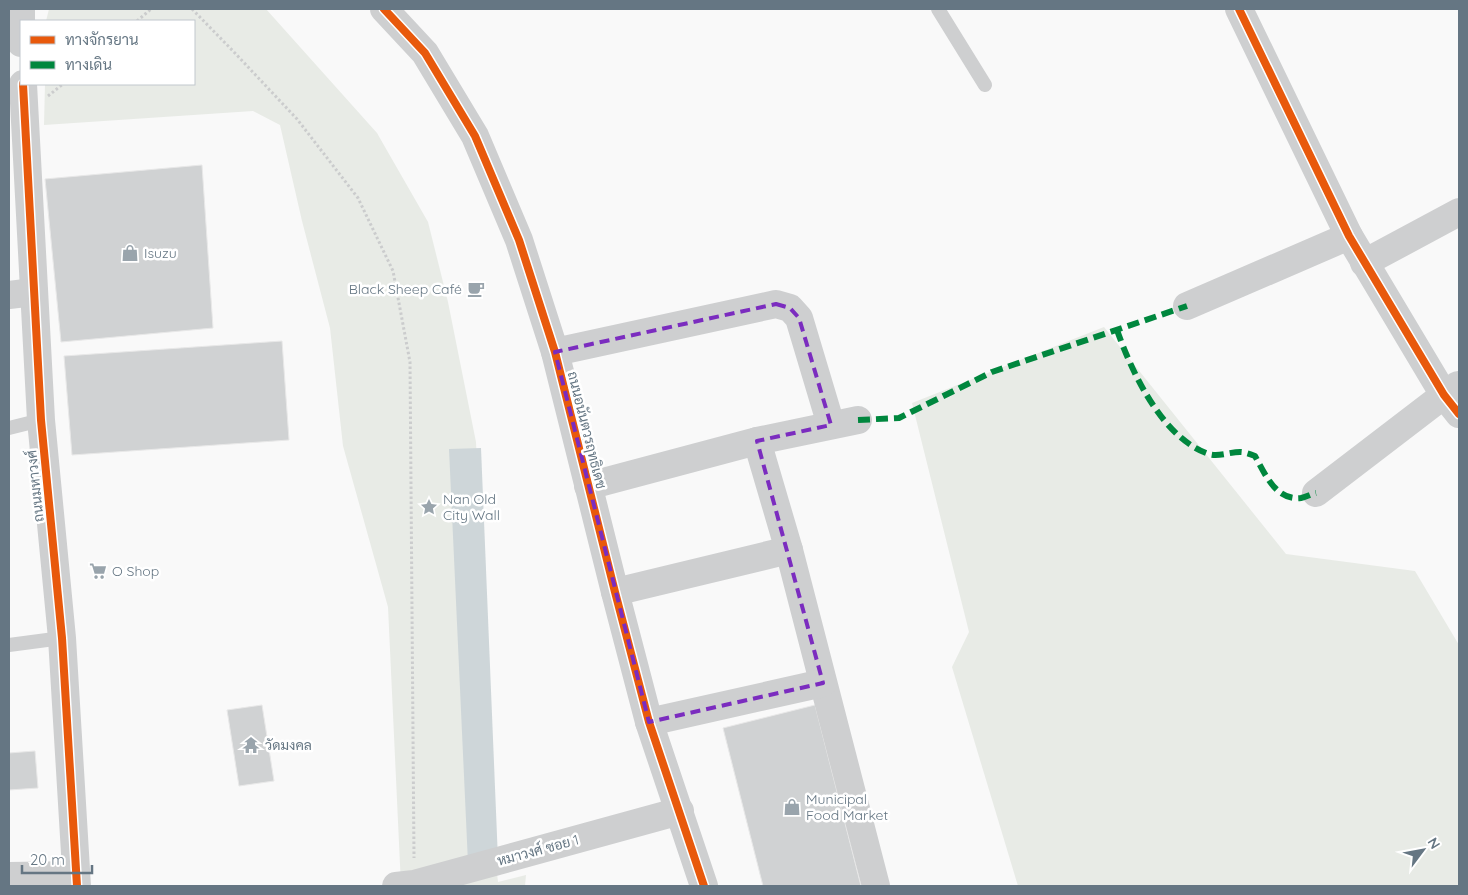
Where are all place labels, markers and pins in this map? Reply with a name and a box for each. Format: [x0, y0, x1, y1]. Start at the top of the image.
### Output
shop icon: Isuzu [120, 243, 140, 263]
place label: Isuzu [144, 244, 177, 262]
cafe icon: Black Sheep Café [466, 279, 486, 299]
place label: Black Sheep Café [349, 280, 462, 298]
place label: Nan Old City Wall [443, 490, 500, 524]
place icon: Nan Old City Wall [419, 497, 439, 517]
supermarket icon: O Shop [88, 561, 108, 581]
place label: O Shop [112, 562, 159, 580]
temple icon: วัดมงคล [241, 735, 261, 755]
place label: วัดมงคล [265, 736, 312, 754]
place label: Municipal Food Market [806, 790, 888, 824]
shop icon: Municipal Food Market [782, 797, 802, 817]

